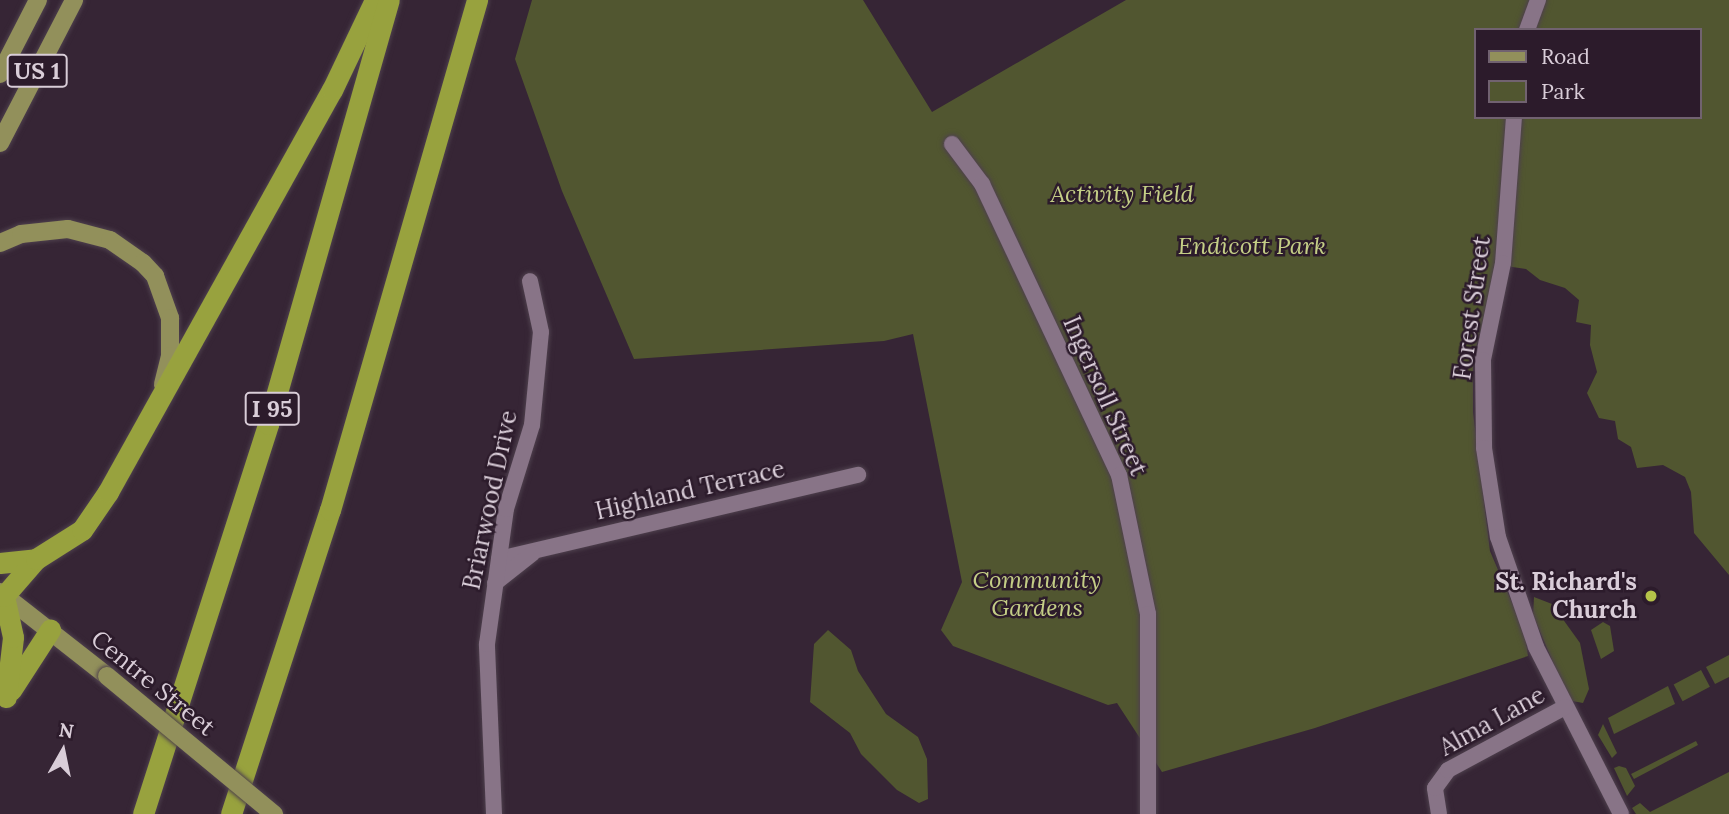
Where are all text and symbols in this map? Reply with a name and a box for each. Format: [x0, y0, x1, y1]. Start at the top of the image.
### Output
legend [1474, 28, 1701, 119]
text: Road [1541, 43, 1590, 70]
road number: US 1 [5, 52, 68, 90]
text: Park [1541, 78, 1585, 105]
park label: Activity Field [1050, 180, 1194, 208]
park label: Endicott Park [1178, 232, 1326, 260]
street label: Forest Street [1448, 234, 1496, 382]
street label: Ingersoll Street [1057, 312, 1153, 480]
road number: I 95 [244, 390, 300, 428]
street label: Briarwood Drive [457, 408, 523, 592]
street label: Highland Terrace [592, 454, 788, 526]
park label: Community Gardens [973, 566, 1101, 622]
place label: St. Richard's Church [1495, 568, 1637, 624]
marker: St. Richard's Church [1643, 588, 1659, 604]
street label: Centre Street [85, 624, 221, 742]
street label: Alma Lane [1434, 680, 1550, 762]
north arrow [28, 716, 98, 786]
text: N [57, 717, 75, 743]

